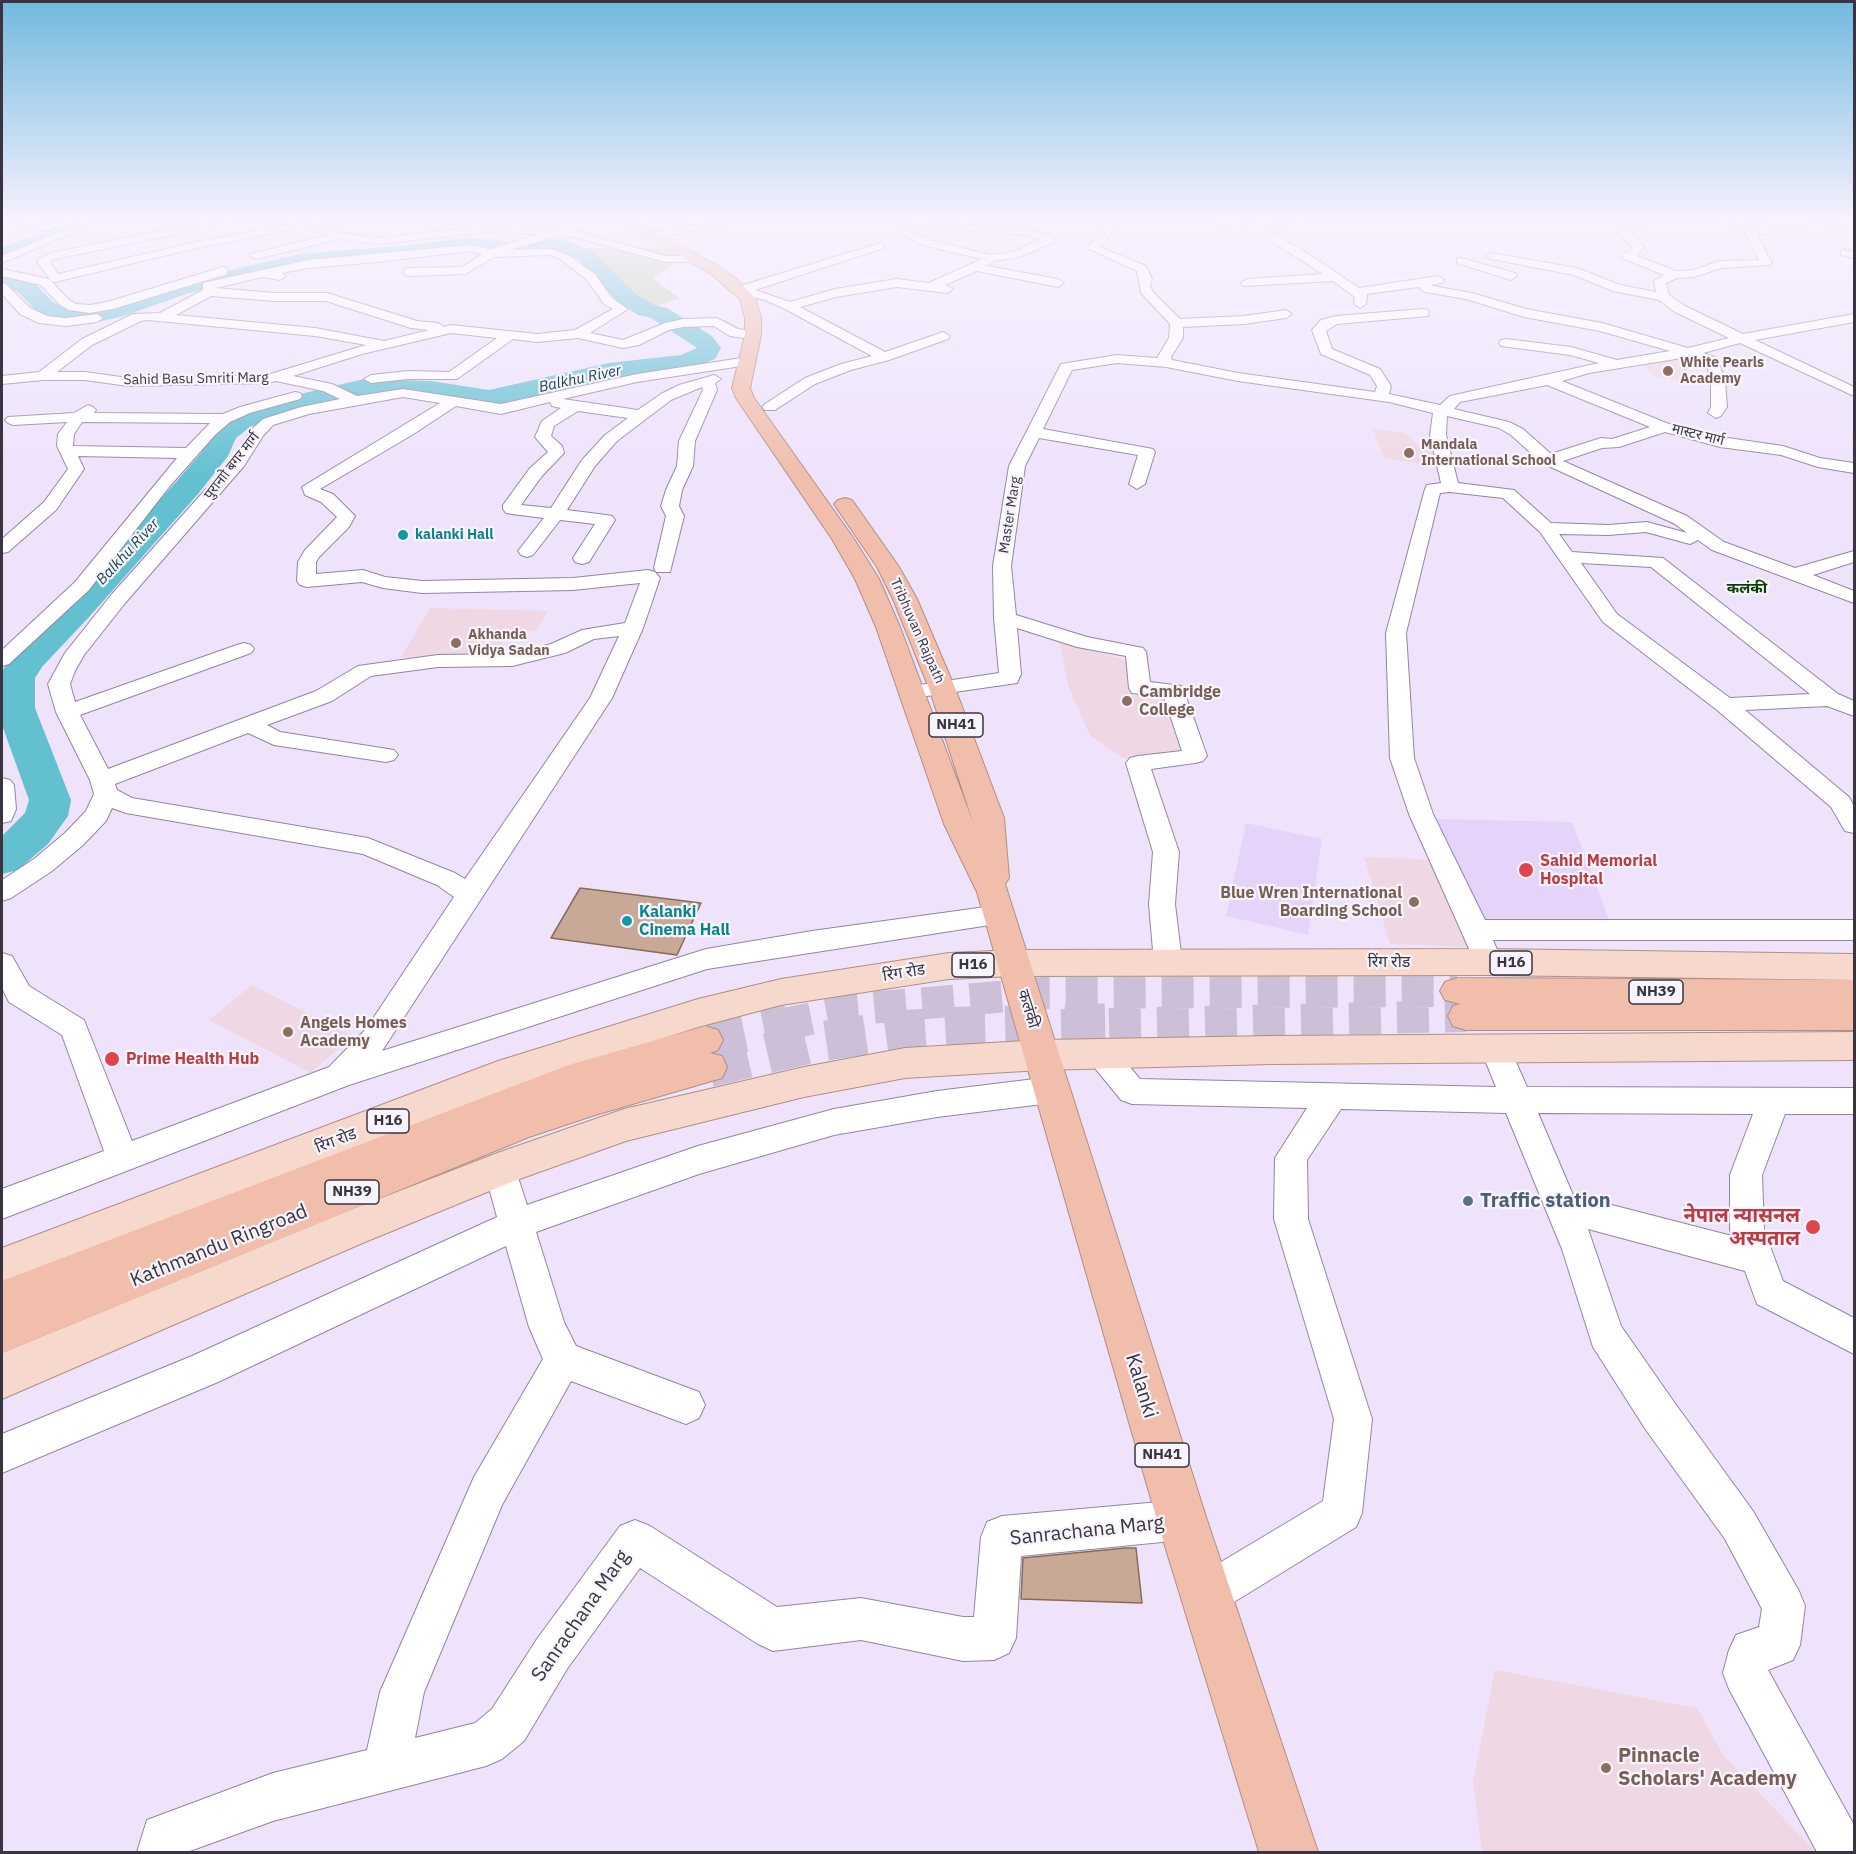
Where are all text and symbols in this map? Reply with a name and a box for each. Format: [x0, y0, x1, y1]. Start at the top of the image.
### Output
place label: White Pearls Academy [1680, 355, 1764, 388]
water label: Balkhu River [537, 361, 623, 397]
marker: White Pearls Academy [1661, 364, 1675, 378]
street label: Sahid Basu Smriti Marg [123, 369, 269, 389]
street label: मास्टर मार्ग [1670, 420, 1726, 450]
street label: पुरानाो बगर मार्ग [201, 429, 263, 503]
place label: Mandala International School [1421, 437, 1556, 470]
marker: Mandala International School [1402, 446, 1416, 460]
street label: Master Marg [996, 475, 1024, 555]
water label: Balkhu River [93, 515, 163, 589]
place label: kalanki Hall [415, 527, 493, 543]
marker: kalanki Hall [396, 528, 410, 542]
street label: Tribhuvan Rajpath [886, 576, 948, 686]
district label: कलंकी [1727, 580, 1767, 598]
place label: Akhanda Vidya Sadan [468, 627, 550, 660]
marker: Akhanda Vidya Sadan [449, 636, 463, 650]
place label: Cambridge College [1139, 682, 1221, 720]
marker: Cambridge College [1120, 694, 1134, 708]
road number: NH41 [929, 713, 983, 737]
place label: Sahid Memorial Hospital [1540, 851, 1657, 889]
marker: Sahid Memorial Hospital [1517, 861, 1535, 879]
place label: Blue Wren International Boarding School [1220, 883, 1402, 921]
marker: Blue Wren International Boarding School [1407, 895, 1421, 909]
place label: Kalanki Cinema Hall [639, 902, 730, 940]
marker: Kalanki Cinema Hall [620, 914, 634, 928]
road number: H16 [1490, 951, 1532, 975]
street label: रिंग रोड [1368, 952, 1410, 972]
road number: H16 [952, 953, 994, 977]
street label: रिंग रोड [881, 960, 927, 986]
road number: NH39 [1629, 980, 1683, 1004]
street label: कलंकी [1013, 987, 1043, 1031]
place label: Angels Homes Academy [300, 1013, 407, 1051]
marker: Angels Homes Academy [281, 1025, 295, 1039]
place label: Prime Health Hub [126, 1049, 259, 1069]
marker: Prime Health Hub [103, 1050, 121, 1068]
road number: H16 [367, 1109, 409, 1133]
street label: रिंग रोड [313, 1124, 359, 1158]
road number: NH39 [325, 1180, 379, 1204]
place label: Traffic station [1480, 1189, 1611, 1213]
marker: Traffic station [1461, 1194, 1475, 1208]
street label: Kathmandu Ringroad [127, 1199, 311, 1293]
place label: नेपाल न्यासनल अस्पताल [1683, 1204, 1800, 1251]
marker: नेपाल न्यासनल अस्पताल [1804, 1218, 1822, 1236]
street label: Kalanki [1120, 1351, 1162, 1421]
road number: NH41 [1135, 1443, 1189, 1467]
street label: Sanrachana Marg [1009, 1511, 1165, 1551]
street label: Sanrachana Marg [527, 1546, 635, 1686]
place label: Pinnacle Scholars' Academy [1618, 1744, 1797, 1791]
marker: Pinnacle Scholars' Academy [1599, 1761, 1613, 1775]

